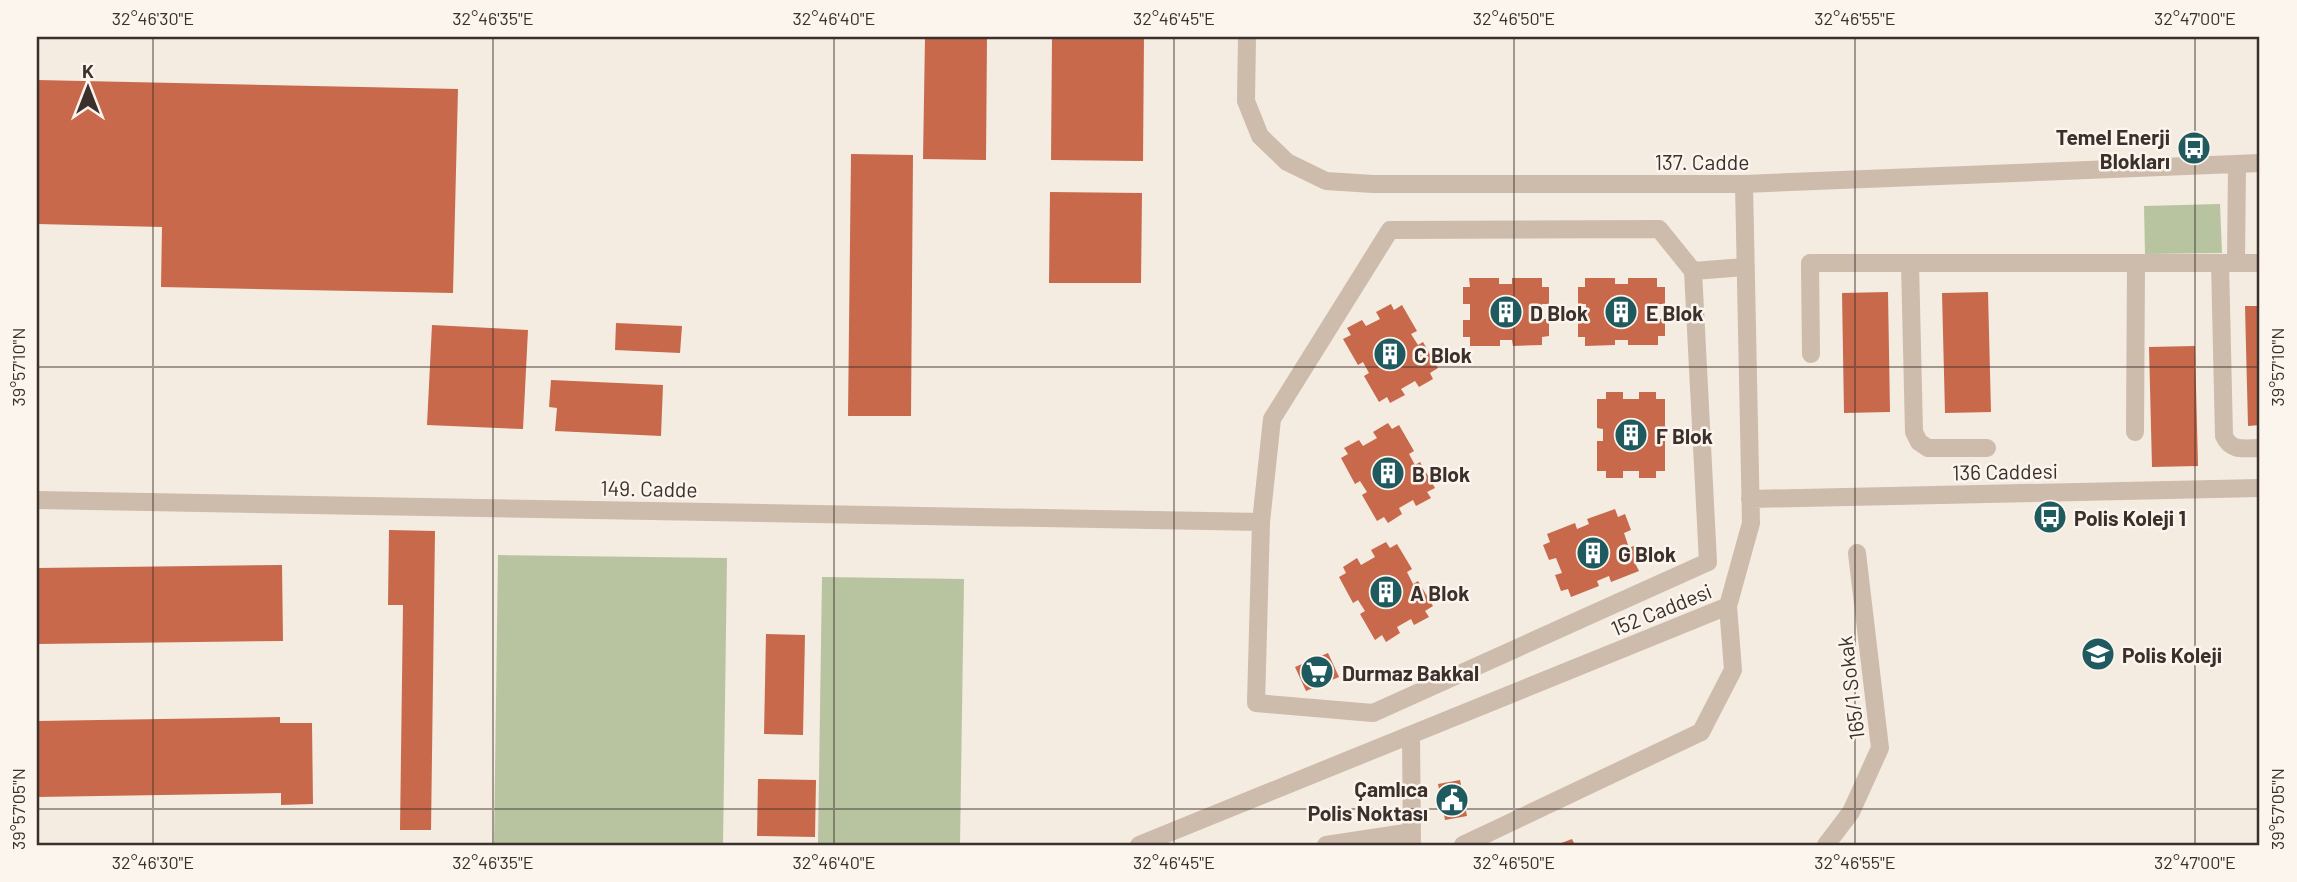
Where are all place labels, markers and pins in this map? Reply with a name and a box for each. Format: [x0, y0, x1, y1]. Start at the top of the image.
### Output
place label: Temel Enerji Blokları [2056, 124, 2170, 173]
bus stop icon: Temel Enerji Blokları [2175, 129, 2213, 167]
building icon: D Blok [1487, 293, 1525, 331]
building icon: E Blok [1602, 293, 1640, 331]
place label: D Blok [1530, 300, 1588, 325]
place label: E Blok [1646, 300, 1704, 325]
building icon: C Blok [1371, 335, 1409, 373]
place label: C Blok [1414, 342, 1472, 367]
building icon: F Blok [1612, 416, 1650, 454]
place label: F Blok [1656, 423, 1713, 448]
building icon: B Blok [1369, 454, 1407, 492]
place label: B Blok [1412, 461, 1470, 486]
bus stop icon: Polis Koleji 1 [2031, 498, 2069, 536]
place label: Polis Koleji 1 [2074, 505, 2186, 530]
building icon: G Blok [1574, 534, 1612, 572]
place label: G Blok [1618, 541, 1676, 566]
building icon: A Blok [1367, 573, 1405, 611]
place label: A Blok [1410, 580, 1469, 605]
school or university icon: Polis Koleji [2079, 635, 2117, 673]
place label: Polis Koleji [2122, 642, 2222, 667]
supermarket icon: Durmaz Bakkal [1298, 653, 1336, 691]
place label: Durmaz Bakkal [1342, 660, 1479, 685]
place label: Çamlıca Polis Noktası [1308, 776, 1428, 825]
public building icon: Çamlıca Polis Noktası [1433, 781, 1471, 819]

